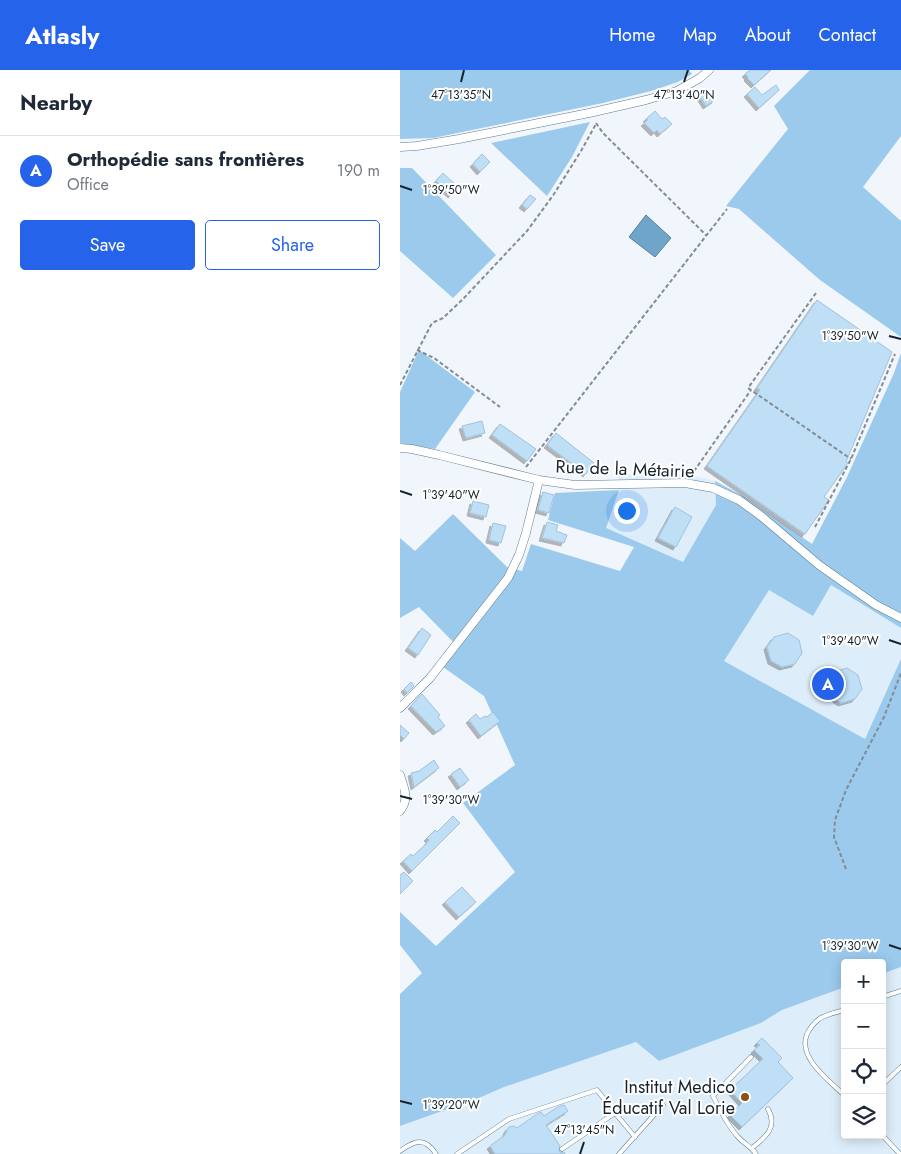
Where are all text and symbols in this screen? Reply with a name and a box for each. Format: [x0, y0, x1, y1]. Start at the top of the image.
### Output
text: Atlasly [25, 18, 100, 53]
text: Home [609, 22, 655, 48]
text: Map [683, 22, 717, 48]
text: About [745, 22, 790, 48]
text: Contact [818, 22, 876, 48]
text: 47°13'35"N [431, 86, 491, 104]
text: 47°13'40"N [653, 86, 715, 104]
text: Nearby [20, 88, 92, 118]
text: Orthopédie sans frontières [67, 146, 304, 173]
text: A [30, 159, 42, 182]
text: 190 m [337, 159, 380, 182]
text: Office [67, 173, 109, 196]
text: 1°39'50"W [422, 181, 480, 199]
button: Save [20, 220, 195, 270]
button: Share [205, 220, 380, 270]
text: 1°39'50"W [821, 327, 879, 345]
street label: Rue de la Métairie [555, 454, 695, 484]
text: 1°39'40"W [422, 486, 480, 504]
your location [614, 498, 640, 524]
text: 1°39'40"W [821, 632, 879, 650]
pin: A [812, 665, 844, 703]
text: 1°39'30"W [423, 791, 480, 809]
text: 1°39'30"W [822, 937, 879, 955]
map controls [841, 959, 886, 1139]
button: + [841, 959, 886, 1004]
button: − [841, 1004, 886, 1049]
button: locate [841, 1049, 886, 1094]
place label: Institut Medico Éducatif Val Lorie [602, 1074, 735, 1121]
marker: Institut Medico Éducatif Val Lorie [739, 1091, 751, 1103]
button: layers [841, 1094, 886, 1139]
text: 1°39'20"W [422, 1096, 480, 1114]
text: 47°13'45"N [554, 1121, 614, 1139]

